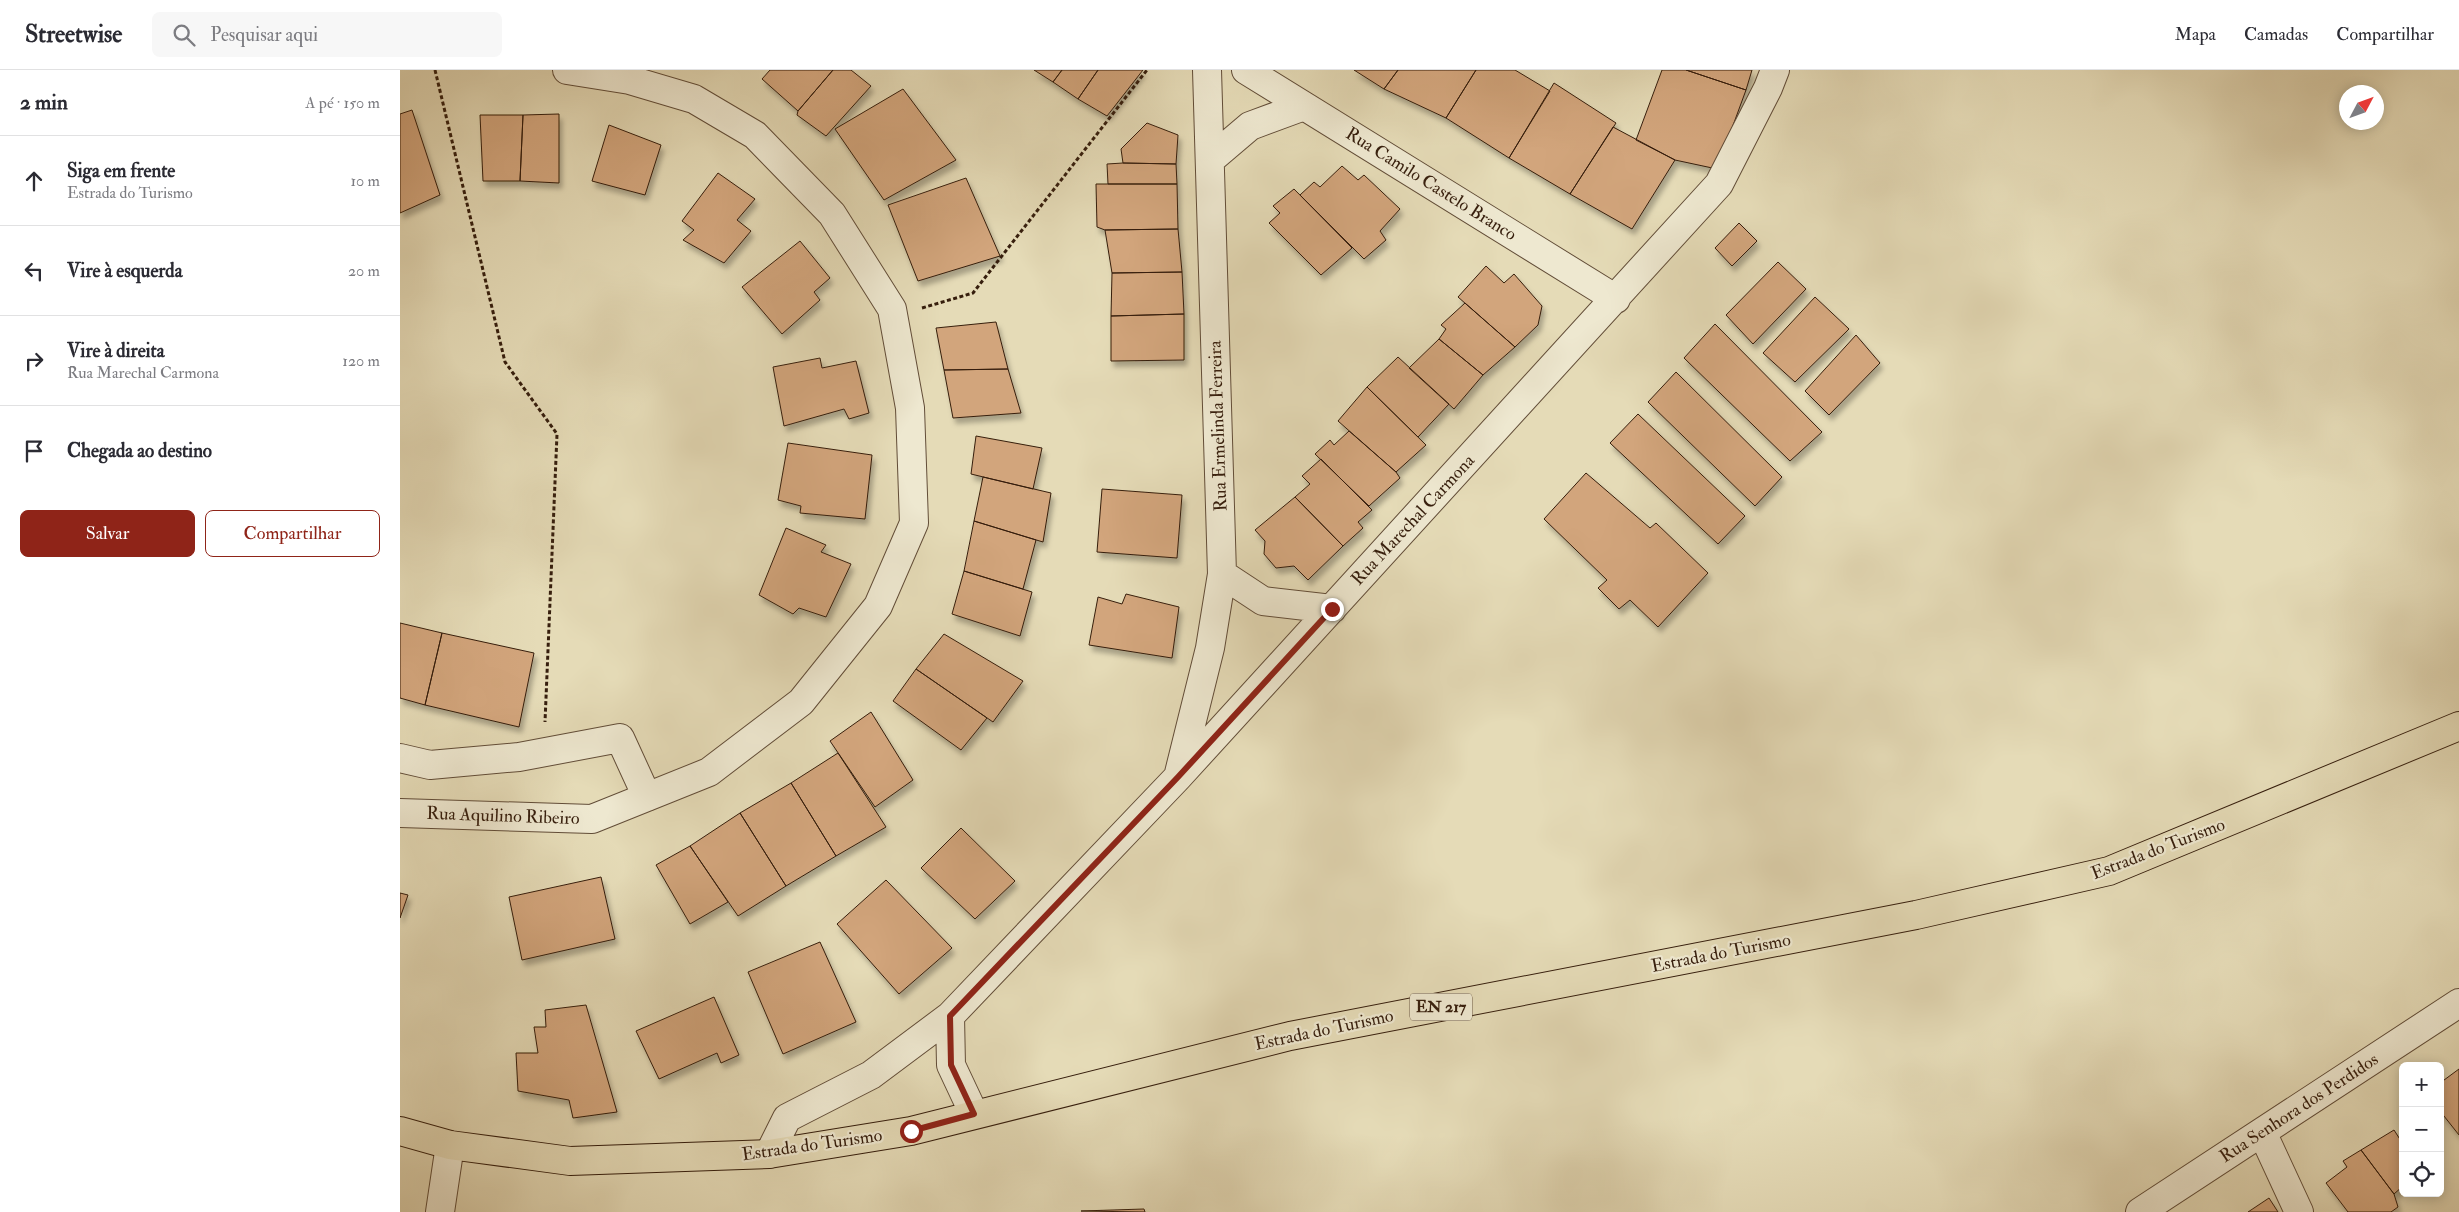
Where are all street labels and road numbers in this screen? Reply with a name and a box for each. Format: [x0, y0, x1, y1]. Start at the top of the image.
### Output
street label: Rua Camilo Castelo Branco [1341, 122, 1521, 246]
street label: Rua Ermelinda Ferreira [1203, 339, 1232, 512]
street label: Rua Marechal Carmona [1346, 449, 1480, 590]
street label: Rua Aquilino Ribeiro [426, 802, 580, 830]
street label: Estrada do Turismo [2088, 813, 2228, 885]
street label: Estrada do Turismo [1649, 928, 1793, 978]
road number: EN 217 [1410, 994, 1472, 1020]
street label: Estrada do Turismo [1252, 1004, 1396, 1056]
street label: Rua Senhora dos Perdidos [2215, 1048, 2383, 1168]
street label: Estrada do Turismo [740, 1124, 884, 1166]

